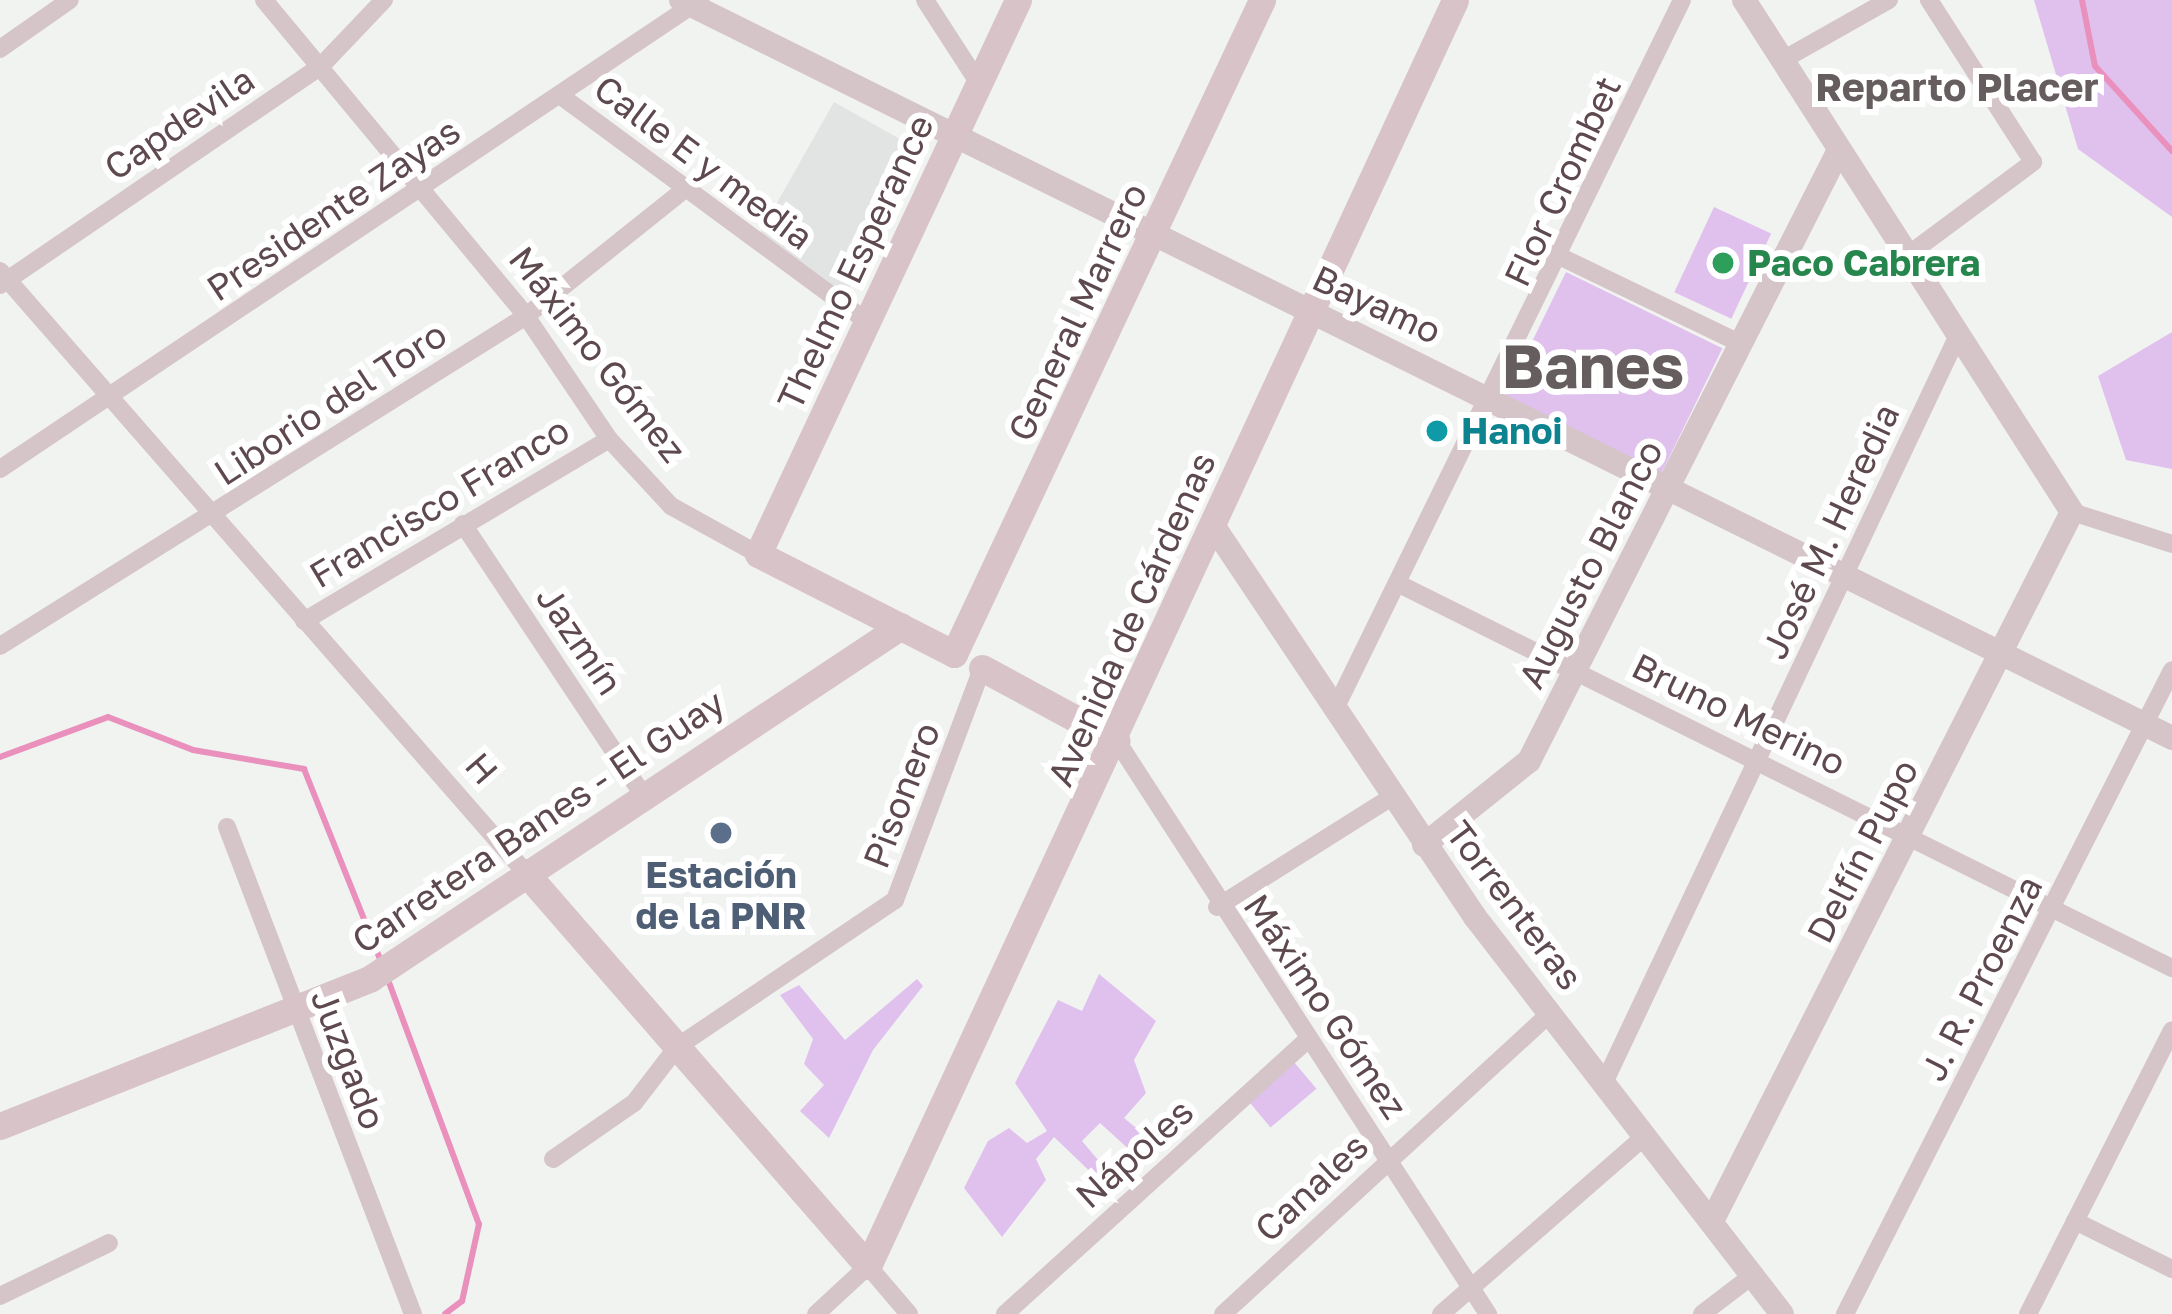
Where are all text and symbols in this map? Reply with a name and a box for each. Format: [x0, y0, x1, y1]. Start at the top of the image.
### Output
street label: Capdevila [96, 57, 262, 189]
district label: Reparto Placer [1815, 64, 2099, 110]
street label: Calle E y media [586, 66, 822, 258]
street label: Flor Crombet [1495, 69, 1629, 293]
street label: Presidente Zayas [198, 108, 468, 310]
street label: Thelmo Esperance [768, 108, 942, 416]
street label: General Marrero [998, 176, 1156, 448]
street label: Máximo Gómez [501, 238, 695, 470]
place label: Paco Cabrera [1747, 241, 1980, 285]
marker: Paco Cabrera [1710, 250, 1736, 276]
street label: Bayamo [1306, 256, 1448, 352]
street label: Liborio del Toro [206, 312, 454, 494]
district label: Banes [1502, 329, 1684, 401]
street label: José M. Heredia [1752, 397, 1908, 665]
street label: Francisco Franco [301, 408, 577, 596]
place label: Hanoi [1461, 409, 1562, 453]
marker: Hanoi [1424, 418, 1450, 444]
street label: Augusto Blanco [1509, 433, 1671, 695]
street label: Avenida de Cárdenas [1038, 445, 1224, 793]
street label: Jazmín [528, 577, 632, 703]
street label: Bruno Merino [1625, 644, 1853, 784]
street label: Carretera Banes - El Guay [344, 680, 732, 962]
street label: Pisonero [854, 716, 948, 874]
street label: H [457, 744, 507, 792]
street label: Delfín Pupo [1797, 752, 1927, 950]
street label: Torrenteras [1438, 812, 1592, 998]
marker: Estación de la PNR [708, 820, 734, 846]
place label: Estación de la PNR [636, 852, 806, 937]
street label: J. R. Proenza [1911, 869, 2051, 1087]
street label: Máximo Gómez [1235, 886, 1417, 1126]
street label: Juzgado [303, 983, 395, 1135]
street label: Nápoles [1067, 1089, 1201, 1217]
street label: Canales [1246, 1124, 1376, 1250]

